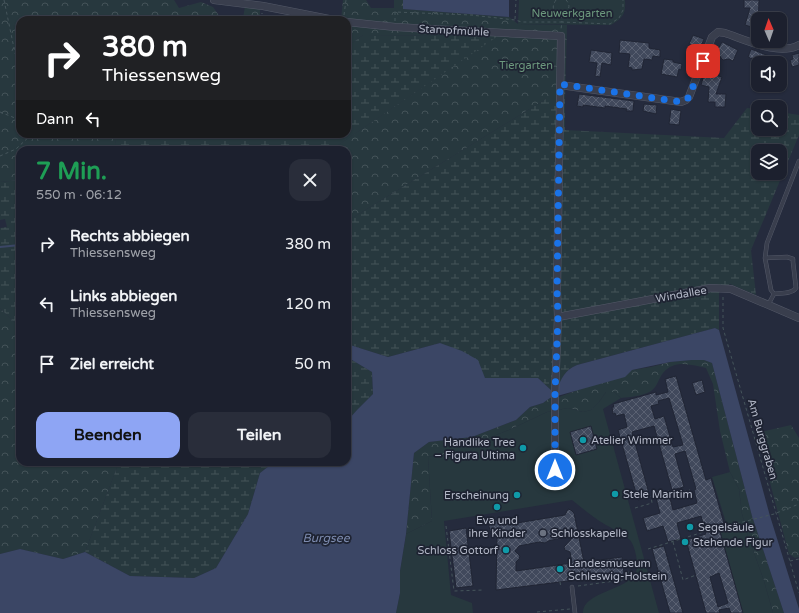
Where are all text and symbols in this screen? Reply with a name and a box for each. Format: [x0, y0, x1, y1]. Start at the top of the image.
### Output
park label: Neuwerkgarten [532, 7, 612, 20]
north arrow [751, 12, 787, 48]
map controls [751, 12, 787, 180]
street label: Stampfmühle [418, 22, 490, 39]
text: 380 m [102, 30, 188, 64]
icon: right [36, 32, 88, 84]
pin [686, 44, 720, 78]
icon: arrive [692, 50, 714, 72]
button: sound [751, 56, 787, 92]
park label: Tiergarten [499, 59, 553, 72]
text: Thiessensweg [102, 64, 221, 86]
button: search [751, 100, 787, 136]
icon: left [82, 108, 104, 130]
text: Dann [36, 110, 74, 128]
button: layers [751, 144, 787, 180]
text: 7 Min. [36, 157, 107, 186]
button: close [289, 159, 331, 201]
text: 550 m · 06:12 [36, 187, 122, 203]
text: Rechts abbiegen [70, 227, 190, 245]
icon: right [36, 233, 58, 255]
text: 380 m [285, 235, 331, 253]
text: Thiessensweg [70, 245, 156, 261]
street label: Windallee [655, 284, 708, 305]
text: Links abbiegen [70, 287, 177, 305]
icon: left [36, 293, 58, 315]
text: 120 m [285, 295, 331, 313]
text: Thiessensweg [70, 305, 156, 321]
icon: arrive [36, 353, 58, 375]
text: Ziel erreicht [70, 355, 154, 373]
text: 50 m [294, 355, 331, 373]
street label: Am Burggraben [745, 397, 780, 481]
button: Beenden [36, 412, 180, 458]
button: Teilen [188, 412, 331, 458]
place label: Atelier Wimmer [591, 434, 673, 447]
marker: Atelier Wimmer [578, 435, 588, 445]
place label: Handlike Tree – Figura Ultima [434, 436, 515, 462]
marker: Handlike Tree – Figura Ultima [518, 443, 528, 453]
position arrow [534, 449, 576, 491]
place label: Stele Maritim [623, 488, 693, 501]
place label: Erscheinung [444, 489, 509, 502]
marker: Stele Maritim [610, 489, 620, 499]
marker: Erscheinung [512, 490, 522, 500]
marker: Eva und ihre Kinder [492, 502, 502, 512]
place label: Eva und ihre Kinder [469, 514, 526, 540]
place label: Segelsäule [698, 521, 754, 534]
marker: Segelsäule [685, 522, 695, 532]
place label: Schlosskapelle [551, 527, 627, 540]
marker: Schlosskapelle [538, 528, 548, 538]
water label: Burgsee [303, 531, 351, 545]
place label: Stehende Figur [693, 536, 773, 549]
marker: Stehende Figur [680, 537, 690, 547]
place label: Schloss Gottorf [417, 544, 499, 557]
marker: Schloss Gottorf [501, 545, 511, 555]
place label: Landesmuseum Schleswig-Holstein [568, 557, 667, 583]
marker: Landesmuseum Schleswig-Holstein [555, 564, 565, 574]

